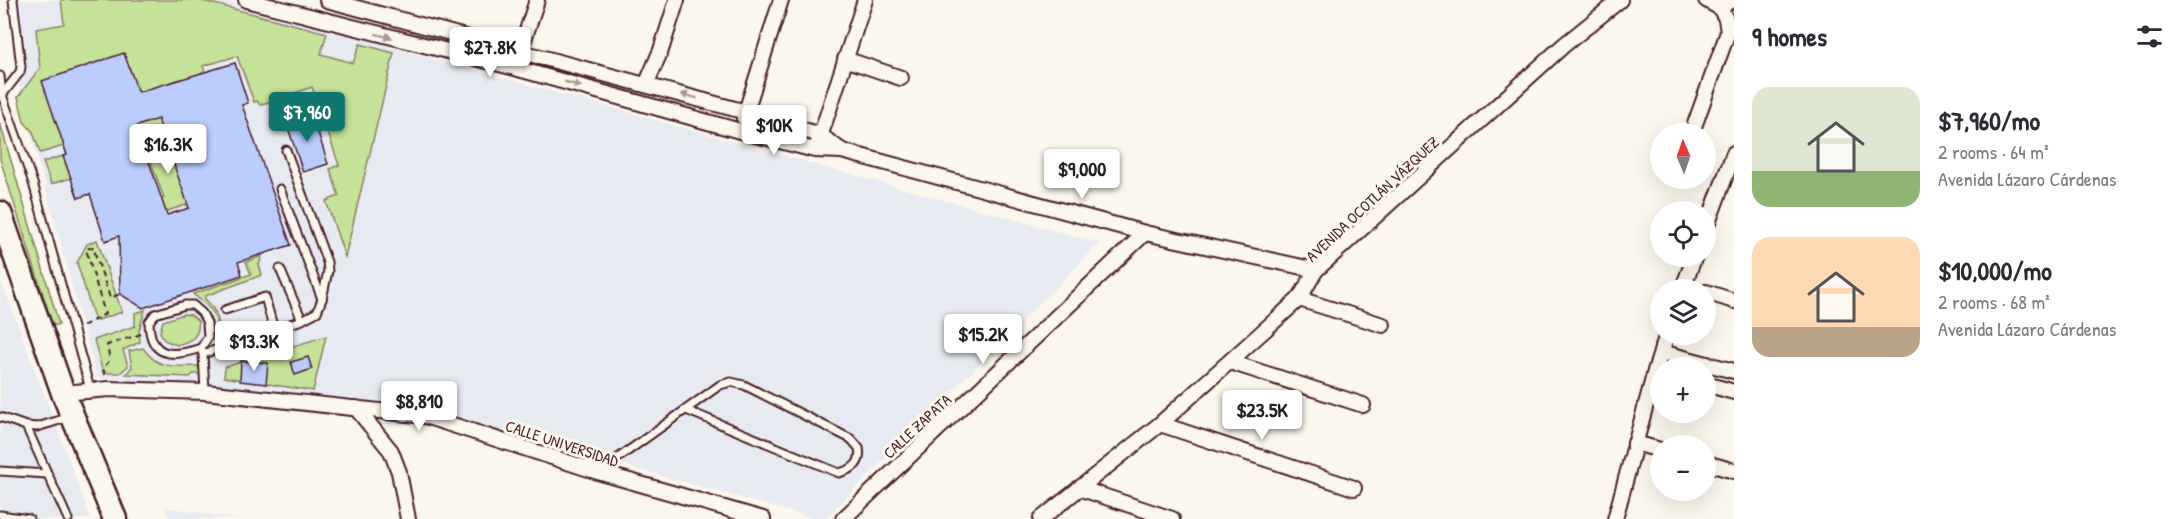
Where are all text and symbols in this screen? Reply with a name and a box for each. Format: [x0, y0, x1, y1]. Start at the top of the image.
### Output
text: 9 homes [1752, 19, 1827, 54]
icon: filters [2133, 20, 2166, 53]
pin: $27.8K [441, 27, 539, 78]
one-way arrow [375, 31, 393, 41]
text: $27.8K [464, 33, 516, 60]
one-way arrow [564, 80, 582, 89]
one-way arrow [680, 91, 698, 101]
pin: $7,960 [258, 92, 356, 143]
text: $7,960 [283, 98, 331, 125]
text: $7,960/mo [1938, 103, 2040, 138]
pin: $10K [738, 105, 810, 156]
text: $10K [756, 111, 792, 138]
icon: home [1800, 111, 1872, 183]
north arrow [1650, 123, 1716, 189]
map controls [1650, 123, 1716, 501]
pin: $16.3K [119, 124, 217, 175]
text: $16.3K [143, 130, 193, 157]
street label: AVENIDA OCOTLÁN VÁZQUEZ [1301, 131, 1443, 267]
text: 2 rooms · 64 m² [1938, 138, 2049, 165]
pin: $9,000 [1033, 149, 1131, 200]
text: $9,000 [1058, 155, 1106, 182]
text: Avenida Lázaro Cárdenas [1938, 165, 2116, 192]
button: locate [1650, 201, 1716, 267]
text: $10,000/mo [1938, 253, 2052, 288]
icon: home [1800, 261, 1872, 333]
button: layers [1650, 279, 1716, 345]
text: 2 rooms · 68 m² [1938, 288, 2050, 315]
pin: $15.2K [934, 314, 1032, 365]
text: Avenida Lázaro Cárdenas [1938, 315, 2116, 342]
text: $15.2K [958, 320, 1008, 347]
pin: $13.3K [205, 321, 303, 372]
text: $13.3K [229, 327, 279, 354]
button: + [1650, 357, 1716, 423]
pin: $8,810 [370, 381, 468, 432]
text: $8,810 [395, 387, 443, 414]
street label: CALLE ZAPATA [878, 389, 956, 463]
pin: $23.5K [1213, 390, 1311, 441]
text: $23.5K [1236, 396, 1288, 423]
street label: CALLE UNIVERSIDAD [503, 414, 622, 472]
button: − [1650, 435, 1716, 501]

